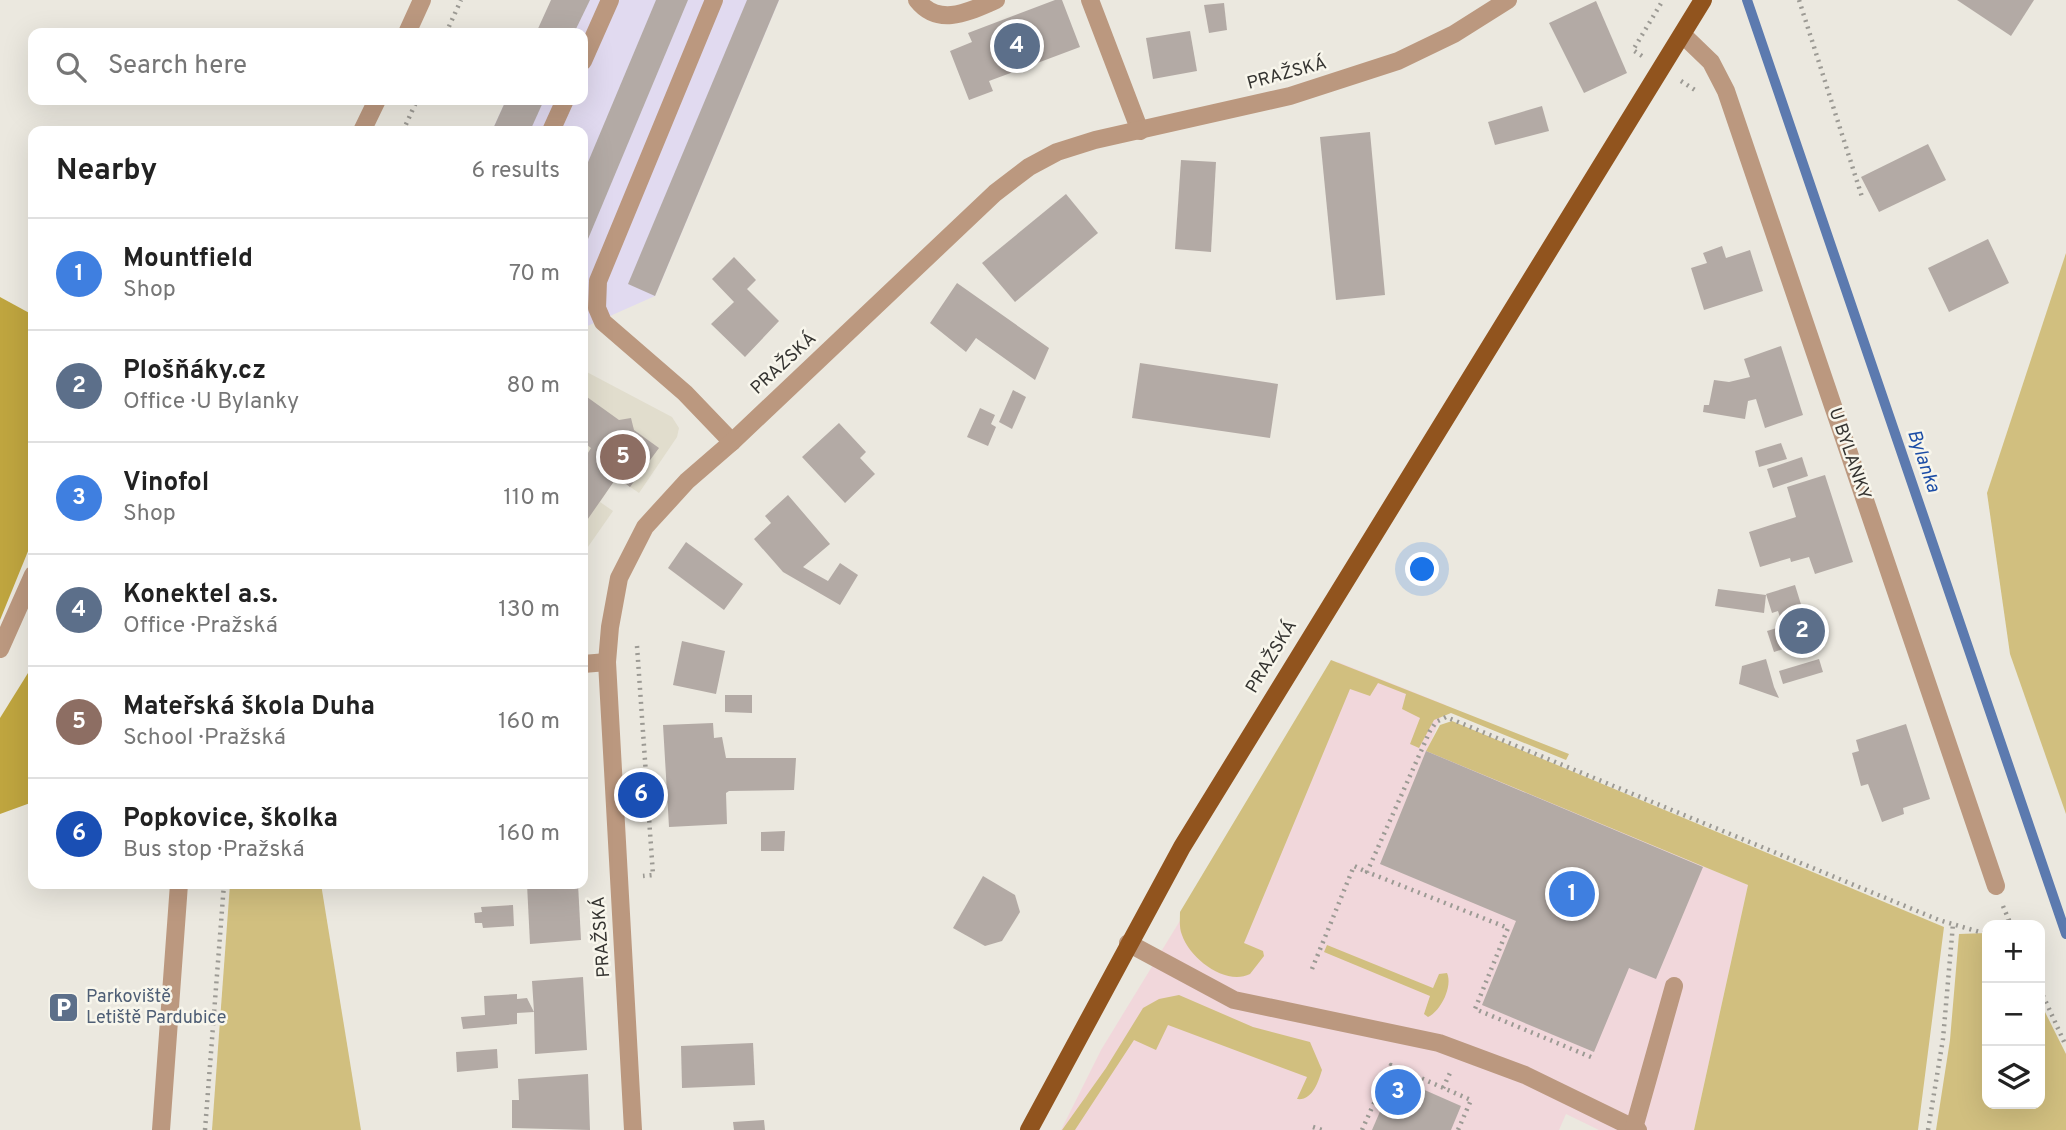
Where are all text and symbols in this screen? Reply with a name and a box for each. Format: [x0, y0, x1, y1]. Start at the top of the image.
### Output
pin: 4 [994, 20, 1040, 72]
search box [28, 28, 588, 105]
icon: search [52, 48, 90, 86]
text: Search here [108, 50, 247, 83]
street label: PRAŽSKÁ [1244, 50, 1329, 96]
text: Nearby [56, 153, 157, 190]
text: 6 results [472, 157, 560, 186]
text: Mountfield [123, 243, 253, 276]
text: 1 [74, 260, 84, 289]
text: 70 m [509, 260, 560, 289]
text: Shop [123, 276, 176, 305]
street label: PRAŽSKÁ [745, 326, 822, 400]
text: Plošňáky.cz [123, 355, 266, 388]
text: 2 [72, 372, 86, 401]
text: 80 m [507, 372, 560, 401]
text: Office · U Bylanky [123, 388, 299, 417]
street label: U BYLANKY [1823, 405, 1875, 503]
water label: Bylanka [1901, 426, 1945, 496]
pin: 5 [600, 431, 646, 483]
text: Vinofol [123, 467, 209, 500]
text: 3 [72, 484, 86, 513]
text: 110 m [503, 484, 560, 513]
text: Shop [123, 500, 176, 529]
your location [1405, 552, 1439, 586]
text: Konektel a.s. [123, 579, 278, 612]
text: 4 [72, 596, 86, 625]
text: 130 m [498, 596, 560, 625]
pin: 2 [1779, 605, 1825, 657]
text: Office · Pražská [123, 612, 278, 641]
street label: PRAŽSKÁ [1239, 615, 1303, 698]
text: Mateřská škola Duha [123, 691, 375, 724]
text: 5 [72, 708, 86, 737]
text: 160 m [498, 708, 560, 737]
text: School · Pražská [123, 724, 286, 753]
pin: 6 [618, 769, 664, 821]
text: Popkovice, školka [123, 803, 338, 836]
text: 6 [72, 820, 86, 849]
text: 160 m [498, 820, 560, 849]
text: Bus stop · Pražská [123, 836, 305, 865]
pin: 1 [1549, 868, 1595, 920]
street label: PRAŽSKÁ [586, 896, 616, 979]
map controls [1982, 920, 2045, 1109]
button: + [1982, 920, 2045, 983]
button: − [1982, 983, 2045, 1046]
place label: Parkoviště Letiště Pardubice [86, 986, 226, 1030]
parking icon: Parkoviště Letiště Pardubice [46, 990, 80, 1024]
button: layers [1982, 1046, 2045, 1109]
pin: 3 [1375, 1066, 1421, 1118]

